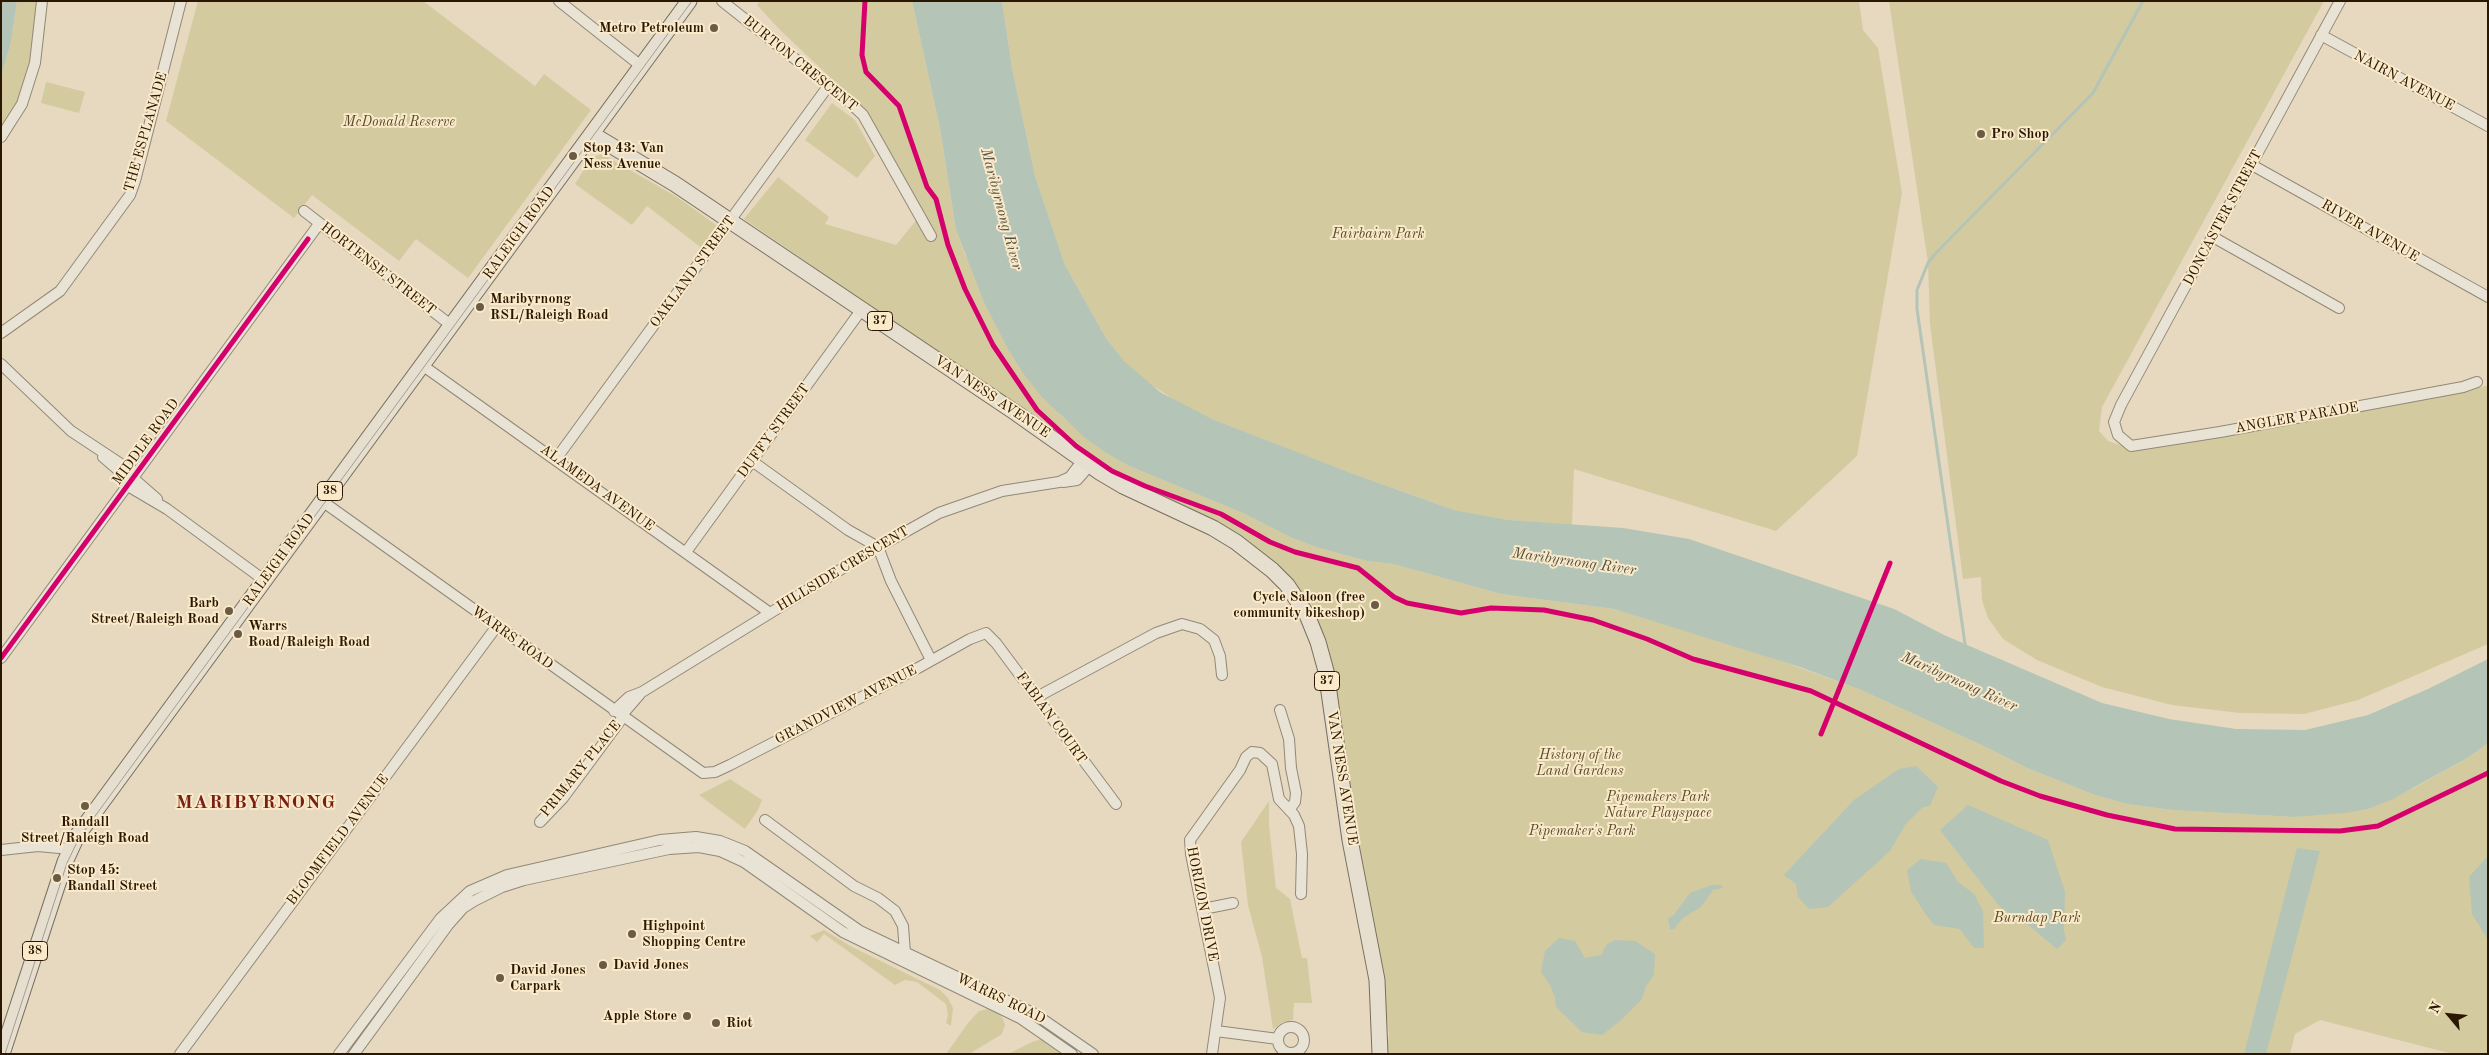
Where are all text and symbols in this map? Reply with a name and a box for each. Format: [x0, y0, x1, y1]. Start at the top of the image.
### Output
street label: BURTON CRESCENT [739, 13, 861, 115]
place label: Metro Petroleum [599, 20, 704, 36]
marker: Metro Petroleum [708, 22, 720, 34]
street label: NAIRN AVENUE [2351, 47, 2457, 115]
street label: THE ESPLANADE [121, 70, 171, 194]
park label: McDonald Reserve [343, 114, 455, 130]
place label: Pro Shop [1991, 126, 2049, 142]
marker: Pro Shop [1975, 128, 1987, 140]
place label: Stop 43: Van Ness Avenue [583, 140, 664, 172]
water label: Maribyrnong River [976, 146, 1026, 272]
street label: DONCASTER STREET [2180, 147, 2266, 289]
marker: Stop 43: Van Ness Avenue [567, 150, 579, 162]
street label: RALEIGH ROAD [480, 183, 558, 283]
street label: RIVER AVENUE [2318, 196, 2422, 266]
street label: OAKLAND STREET [647, 213, 739, 331]
street label: HORTENSE STREET [317, 219, 439, 319]
park label: Fairbairn Park [1332, 226, 1424, 242]
place label: Maribyrnong RSL/Raleigh Road [490, 291, 608, 324]
marker: Maribyrnong RSL/Raleigh Road [474, 301, 486, 313]
road number: 37 [868, 312, 892, 331]
street label: VAN NESS AVENUE [931, 352, 1053, 442]
street label: DUFFY STREET [734, 381, 814, 481]
street label: MIDDLE ROAD [109, 396, 183, 488]
street label: ANGLER PARADE [2234, 399, 2360, 437]
street label: ALAMEDA AVENUE [537, 441, 657, 535]
road number: 38 [318, 482, 342, 501]
street label: RALEIGH ROAD [240, 510, 318, 610]
street label: HILLSIDE CRESCENT [774, 523, 912, 615]
water label: Maribyrnong River [1511, 544, 1637, 580]
place label: Cycle Saloon (free community bikeshop) [1233, 589, 1365, 622]
place label: Barb Street/Raleigh Road [91, 595, 219, 628]
marker: Cycle Saloon (free community bikeshop) [1369, 599, 1381, 611]
street label: WARRS ROAD [468, 603, 556, 673]
marker: Barb Street/Raleigh Road [223, 605, 235, 617]
place label: Warrs Road/Raleigh Road [248, 618, 370, 650]
marker: Warrs Road/Raleigh Road [232, 628, 244, 640]
water label: Maribyrnong River [1898, 648, 2020, 716]
street label: GRANDVIEW AVENUE [772, 662, 920, 748]
street label: FABIAN COURT [1012, 669, 1090, 767]
road number: 37 [1314, 671, 1340, 690]
street label: VAN NESS AVENUE [1323, 709, 1361, 847]
street label: PRIMARY PLACE [537, 717, 625, 821]
park label: History of the Land Gardens [1536, 747, 1624, 780]
street label: BLOOMFIELD AVENUE [283, 771, 393, 909]
park label: Pipemakers Park Nature Playspace [1604, 789, 1712, 822]
district label: MARIBYRNONG [174, 792, 338, 814]
marker: Randall Street/Raleigh Road [79, 800, 91, 812]
place label: Randall Street/Raleigh Road [21, 814, 149, 846]
park label: Pipemaker's Park [1529, 823, 1635, 839]
street label: HORIZON DRIVE [1183, 845, 1221, 963]
place label: Stop 45: Randall Street [67, 862, 157, 894]
marker: Stop 45: Randall Street [51, 872, 63, 884]
park label: Burndap Park [1993, 910, 2081, 926]
place label: Highpoint Shopping Centre [642, 918, 746, 950]
marker: Highpoint Shopping Centre [626, 928, 638, 940]
road number: 38 [22, 941, 48, 960]
place label: David Jones [613, 957, 688, 973]
marker: David Jones [597, 959, 609, 971]
place label: David Jones Carpark [510, 962, 585, 994]
street label: WARRS ROAD [954, 970, 1048, 1028]
marker: David Jones Carpark [494, 972, 506, 984]
north arrow [2424, 990, 2474, 1040]
text: N [2427, 1000, 2444, 1016]
place label: Apple Store [603, 1008, 677, 1024]
marker: Apple Store [681, 1010, 693, 1022]
place label: Riot [726, 1015, 753, 1031]
marker: Riot [710, 1017, 722, 1029]

